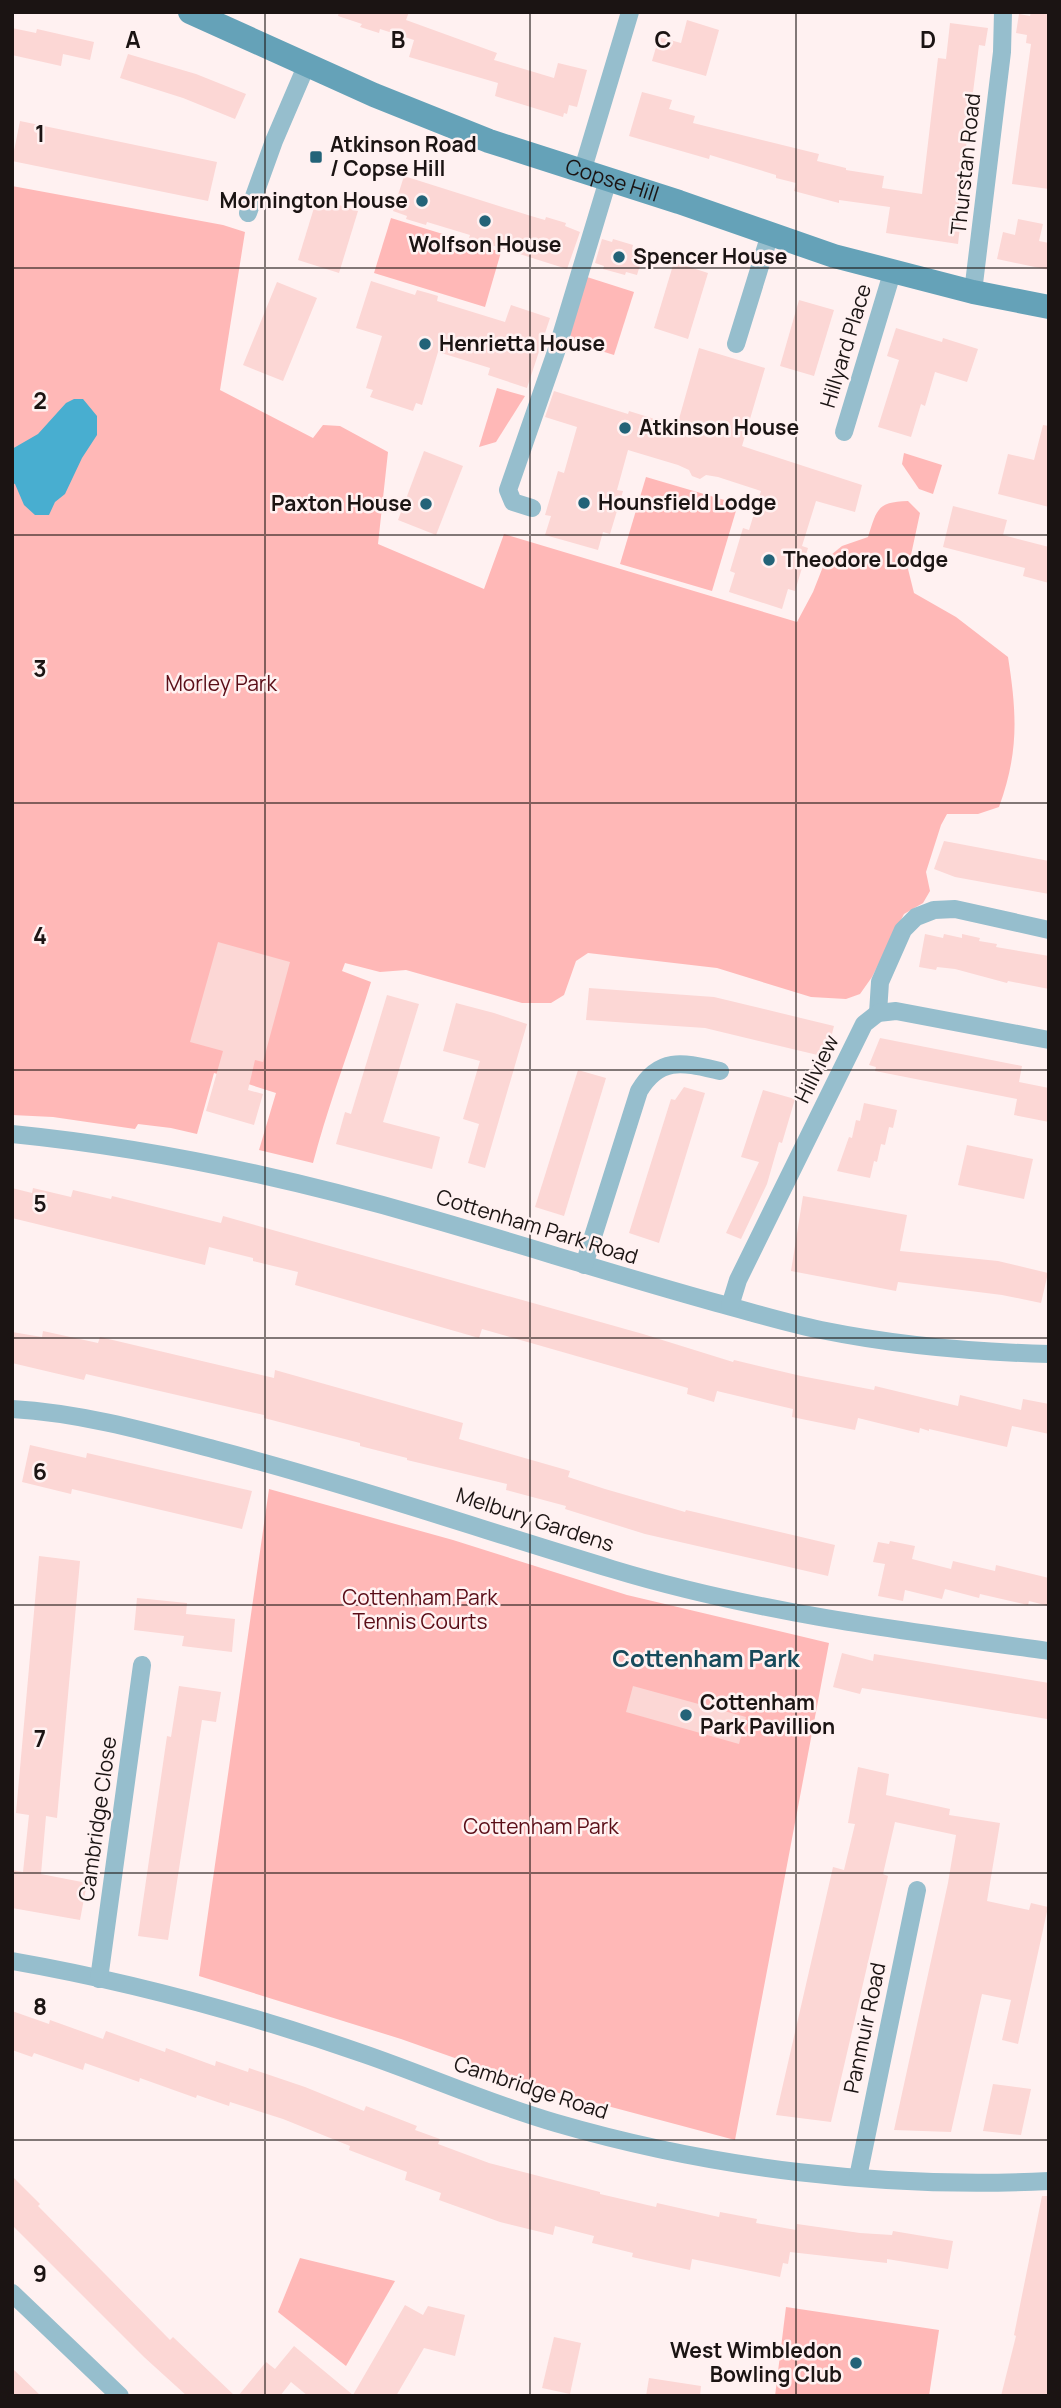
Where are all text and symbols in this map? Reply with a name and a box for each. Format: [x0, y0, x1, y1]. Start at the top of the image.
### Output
text: A [125, 23, 141, 55]
text: B [391, 23, 405, 55]
text: C [655, 23, 672, 55]
text: D [920, 23, 936, 55]
street label: Thurstan Road [944, 92, 986, 236]
text: 1 [35, 117, 45, 149]
place label: Atkinson Road / Copse Hill [330, 130, 477, 182]
marker: Atkinson Road / Copse Hill [308, 149, 324, 165]
street label: Copse Hill [562, 152, 663, 208]
place label: Mornington House [219, 186, 408, 214]
marker: Mornington House [414, 193, 430, 209]
marker: Wolfson House [477, 213, 493, 229]
place label: Wolfson House [409, 230, 562, 258]
place label: Spencer House [633, 242, 787, 270]
marker: Spencer House [611, 249, 627, 265]
street label: Hillyard Place [813, 280, 877, 411]
place label: Henrietta House [439, 329, 605, 357]
marker: Henrietta House [417, 336, 433, 352]
text: 2 [33, 384, 47, 416]
place label: Atkinson House [639, 413, 799, 441]
marker: Atkinson House [617, 420, 633, 436]
place label: Hounsfield Lodge [598, 488, 776, 516]
place label: Paxton House [271, 489, 412, 517]
marker: Hounsfield Lodge [576, 495, 592, 511]
marker: Paxton House [418, 496, 434, 512]
place label: Theodore Lodge [783, 545, 948, 573]
marker: Theodore Lodge [761, 552, 777, 568]
text: 3 [33, 652, 47, 684]
park label: Morley Park [165, 669, 277, 697]
text: 4 [33, 919, 47, 951]
street label: Hillview [788, 1030, 845, 1107]
street label: Cottenham Park Road [433, 1182, 642, 1270]
text: 5 [33, 1187, 47, 1219]
text: 6 [33, 1455, 47, 1487]
street label: Melbury Gardens [453, 1480, 618, 1558]
park label: Cottenham Park Tennis Courts [342, 1583, 498, 1635]
district label: Cottenham Park [612, 1641, 801, 1674]
place label: Cottenham Park Pavillion [700, 1688, 835, 1740]
marker: Cottenham Park Pavillion [678, 1707, 694, 1723]
text: 7 [34, 1722, 46, 1754]
street label: Cambridge Close [72, 1735, 122, 1903]
park label: Cottenham Park [463, 1812, 619, 1840]
street label: Panmuir Road [836, 1960, 892, 2096]
text: 8 [33, 1990, 47, 2022]
street label: Cambridge Road [451, 2049, 612, 2125]
text: 9 [33, 2257, 47, 2289]
place label: West Wimbledon Bowling Club [670, 2336, 842, 2388]
marker: West Wimbledon Bowling Club [848, 2355, 864, 2371]

